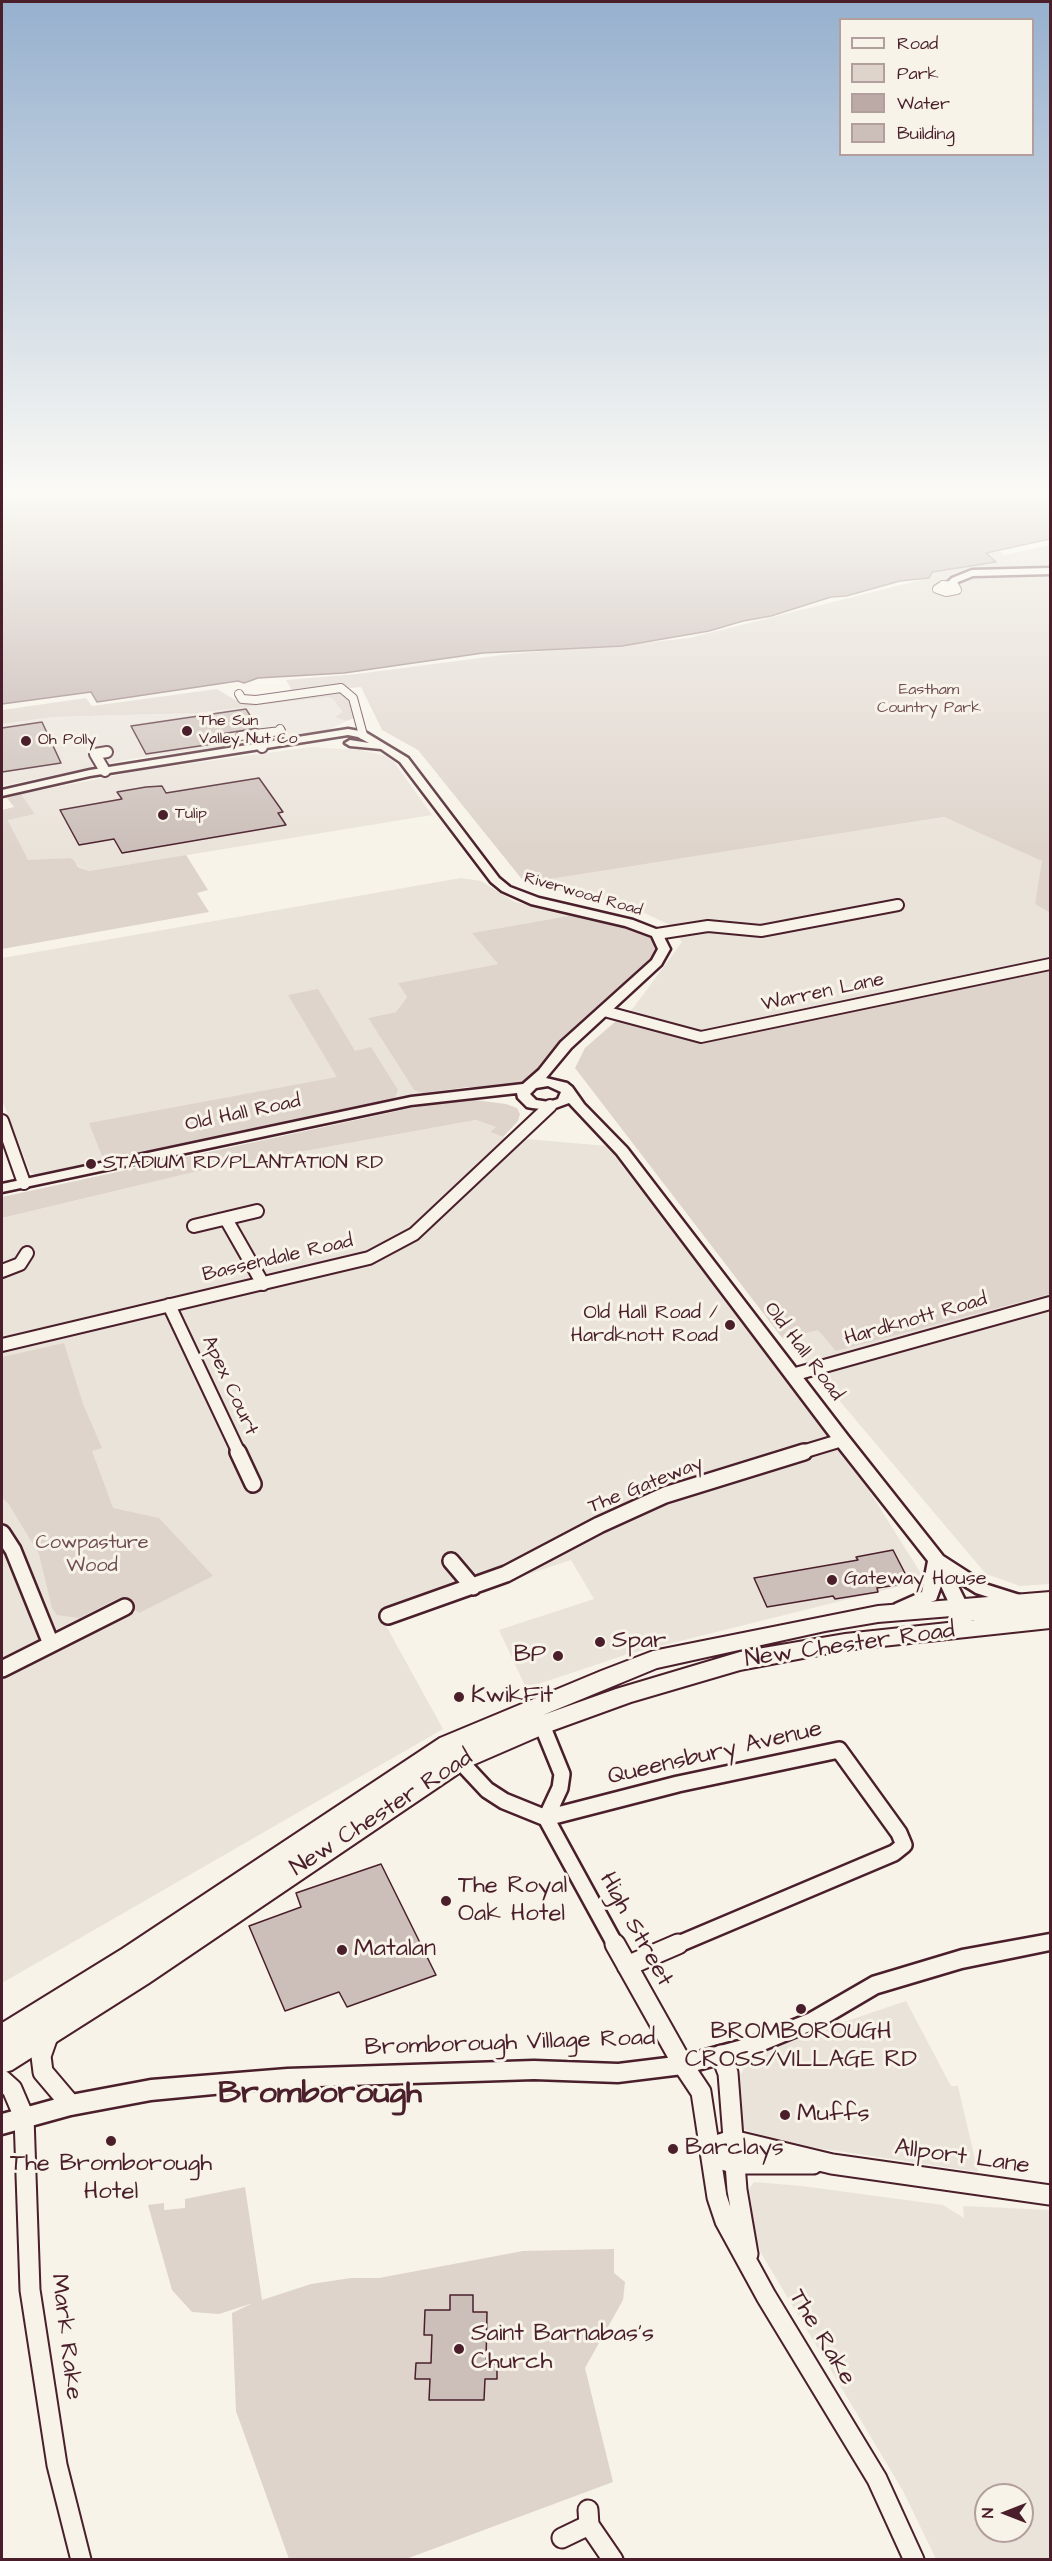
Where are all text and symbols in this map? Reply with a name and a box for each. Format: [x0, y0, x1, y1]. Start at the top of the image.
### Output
legend [839, 18, 1034, 156]
text: Road [897, 31, 938, 56]
text: Park [897, 61, 939, 86]
text: Water [897, 91, 950, 116]
text: Building [897, 121, 955, 146]
park label: Eastham Country Park [877, 681, 981, 719]
place label: The Sun Valley Nut Co [199, 712, 297, 750]
marker: The Sun Valley Nut Co [180, 724, 194, 738]
place label: Oh Polly [38, 731, 96, 751]
marker: Oh Polly [19, 734, 33, 748]
place label: Tulip [175, 805, 207, 825]
marker: Tulip [156, 808, 170, 822]
street label: Riverwood Road [522, 869, 644, 921]
street label: Warren Lane [760, 968, 886, 1018]
street label: Old Hall Road [183, 1090, 303, 1138]
place label: STADIUM RD/PLANTATION RD [103, 1152, 383, 1176]
marker: STADIUM RD/PLANTATION RD [84, 1157, 98, 1171]
street label: Bassendale Road [200, 1230, 356, 1288]
street label: Hardknott Road [842, 1288, 990, 1352]
street label: Old Hall Road [758, 1298, 848, 1406]
place label: Old Hall Road / Hardknott Road [571, 1302, 718, 1349]
marker: Old Hall Road / Hardknott Road [723, 1318, 737, 1332]
street label: Apex Court [196, 1332, 262, 1440]
street label: The Gateway [585, 1452, 707, 1520]
park label: Cowpasture Wood [35, 1532, 149, 1579]
place label: Gateway House [844, 1568, 987, 1592]
marker: Gateway House [825, 1573, 839, 1587]
street label: New Chester Road [743, 1617, 957, 1675]
place label: Spar [612, 1628, 666, 1656]
marker: Spar [593, 1635, 607, 1649]
place label: BP [514, 1642, 546, 1670]
marker: BP [551, 1649, 565, 1663]
place label: KwikFit [471, 1683, 553, 1711]
marker: KwikFit [452, 1690, 466, 1704]
street label: Queensbury Avenue [605, 1715, 825, 1793]
street label: New Chester Road [285, 1744, 479, 1884]
street label: High Street [592, 1868, 678, 1992]
place label: The Royal Oak Hotel [458, 1873, 567, 1929]
marker: The Royal Oak Hotel [439, 1894, 453, 1908]
place label: Matalan [354, 1936, 436, 1964]
marker: Matalan [335, 1943, 349, 1957]
marker: BROMBOROUGH CROSS/VILLAGE RD [794, 2002, 808, 2016]
place label: BROMBOROUGH CROSS/VILLAGE RD [685, 2019, 917, 2075]
street label: Bromborough Village Road [364, 2025, 656, 2063]
district label: Bromborough [218, 2076, 422, 2114]
place label: Muffs [797, 2101, 870, 2129]
marker: Muffs [778, 2108, 792, 2122]
marker: The Bromborough Hotel [104, 2134, 118, 2148]
street label: Allport Lane [893, 2134, 1031, 2182]
place label: Barclays [685, 2135, 784, 2163]
marker: Barclays [666, 2142, 680, 2156]
place label: The Bromborough Hotel [10, 2151, 212, 2207]
street label: Mark Rake [43, 2272, 87, 2402]
street label: The Rake [781, 2285, 861, 2391]
place label: Saint Barnabas's Church [471, 2321, 654, 2377]
marker: Saint Barnabas's Church [452, 2342, 466, 2356]
north arrow [974, 2483, 1034, 2543]
text: N [977, 2508, 999, 2518]

